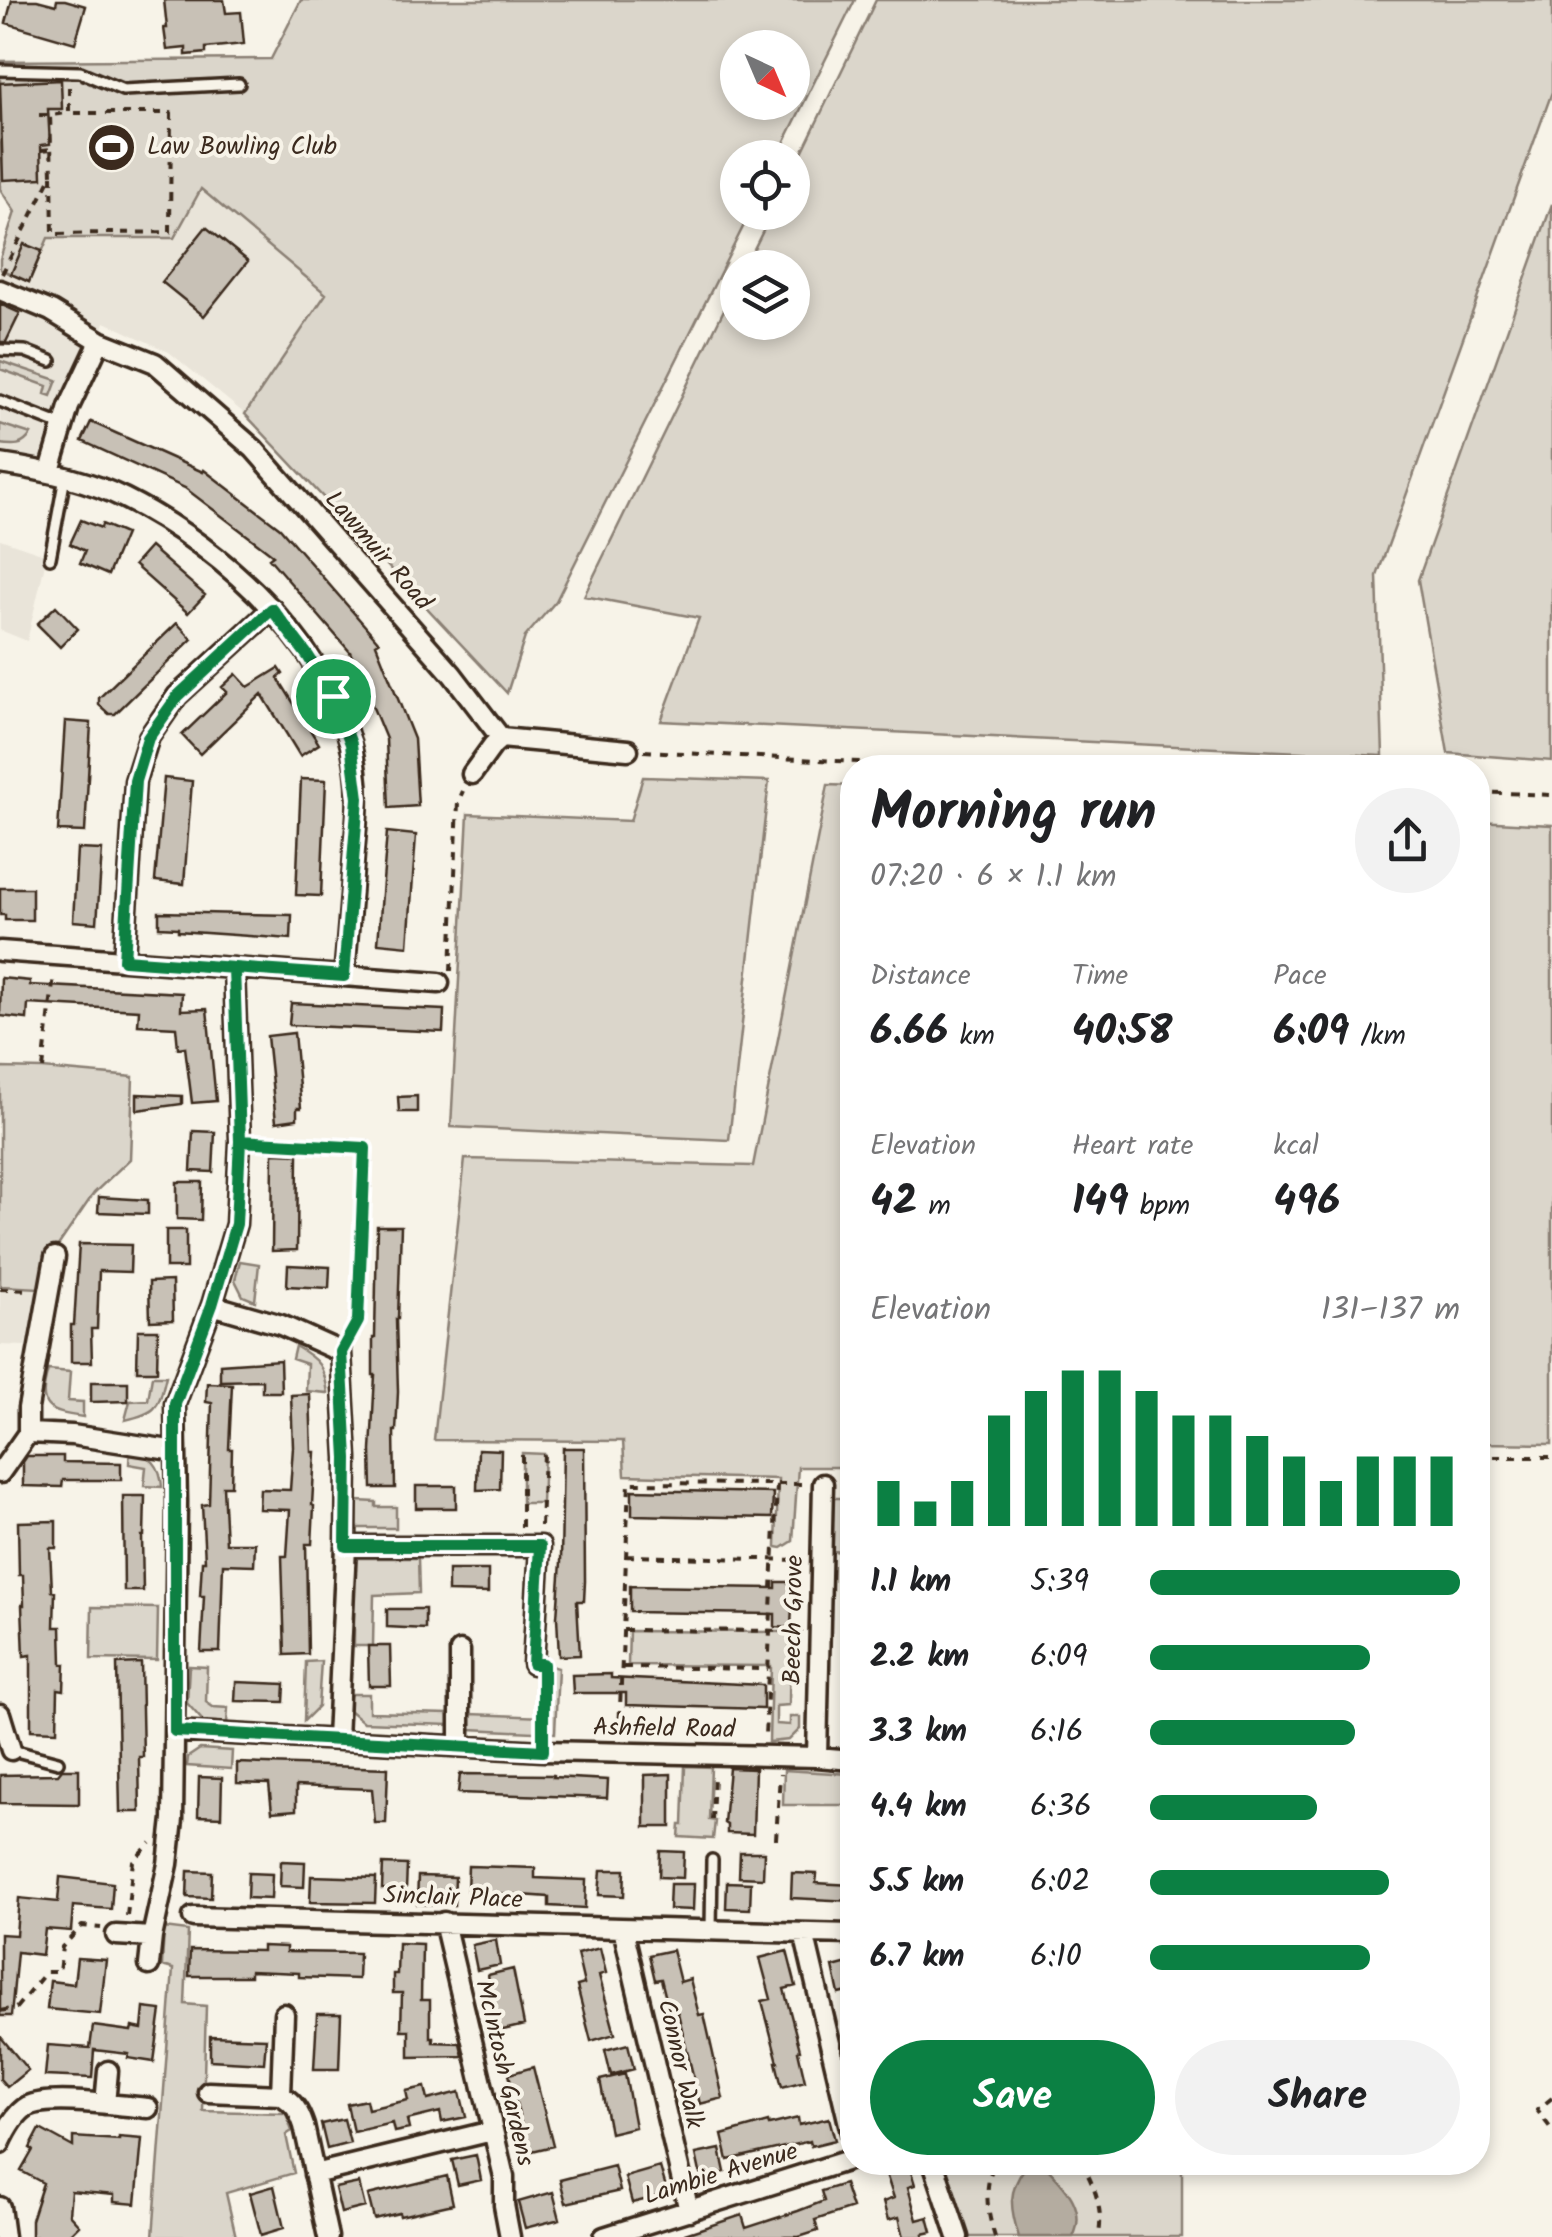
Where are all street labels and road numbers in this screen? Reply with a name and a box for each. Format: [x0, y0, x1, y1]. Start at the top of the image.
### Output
street label: Lawmuir Road [314, 482, 443, 621]
street label: Beech Grove [773, 1555, 815, 1685]
street label: Ashfield Road [592, 1708, 737, 1750]
street label: Sinclair Place [383, 1876, 523, 1920]
street label: McIntosh Gardens [463, 1976, 545, 2170]
street label: Connor Walk [646, 1995, 714, 2133]
street label: Lambie Avenue [639, 2132, 803, 2216]

